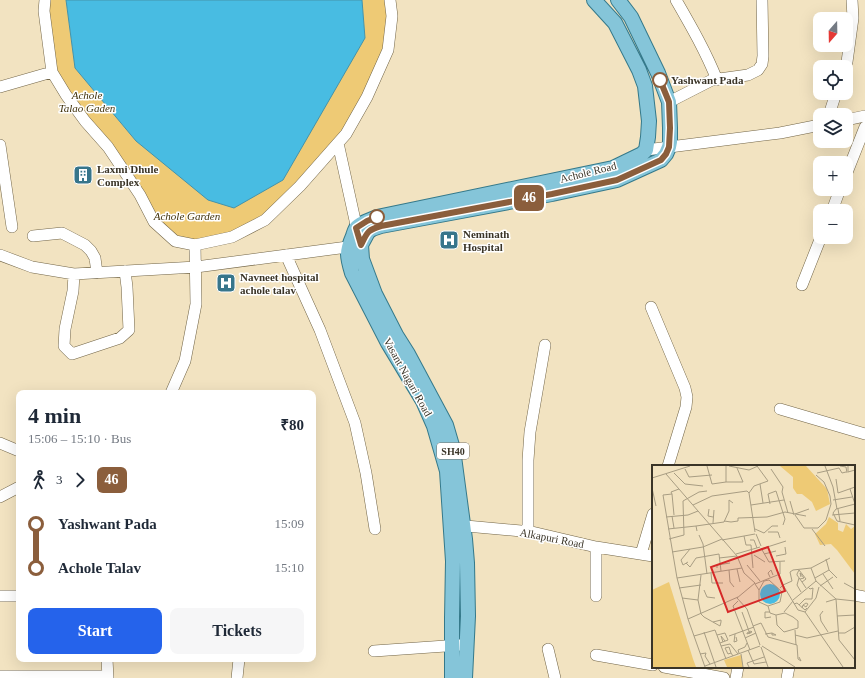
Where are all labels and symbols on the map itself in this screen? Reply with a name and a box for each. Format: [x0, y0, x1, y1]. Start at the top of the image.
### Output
north arrow [813, 12, 853, 52]
marker: Yashwant Pada [652, 72, 668, 88]
place label: Yashwant Pada [671, 74, 744, 86]
park label: Achole Talao Gaden [59, 89, 116, 114]
street label: Achole Road [559, 159, 618, 185]
place label: Laxmi Dhule Complex [97, 163, 159, 188]
building icon: Laxmi Dhule Complex [72, 164, 94, 186]
line badge: 46 [511, 185, 547, 211]
unlabelled marker [369, 209, 385, 225]
park label: Achole Garden [153, 210, 221, 222]
place label: Neminath Hospital [463, 228, 509, 253]
hospital icon: Neminath Hospital [438, 229, 460, 251]
place label: Navneet hospital achole talav [240, 271, 319, 296]
hospital icon: Navneet hospital achole talav [215, 272, 237, 294]
street label: Vasant Nagari Road [381, 336, 435, 419]
road number: SH40 [437, 443, 469, 459]
inset map [652, 465, 855, 668]
street label: Alkapuri Road [519, 526, 586, 550]

